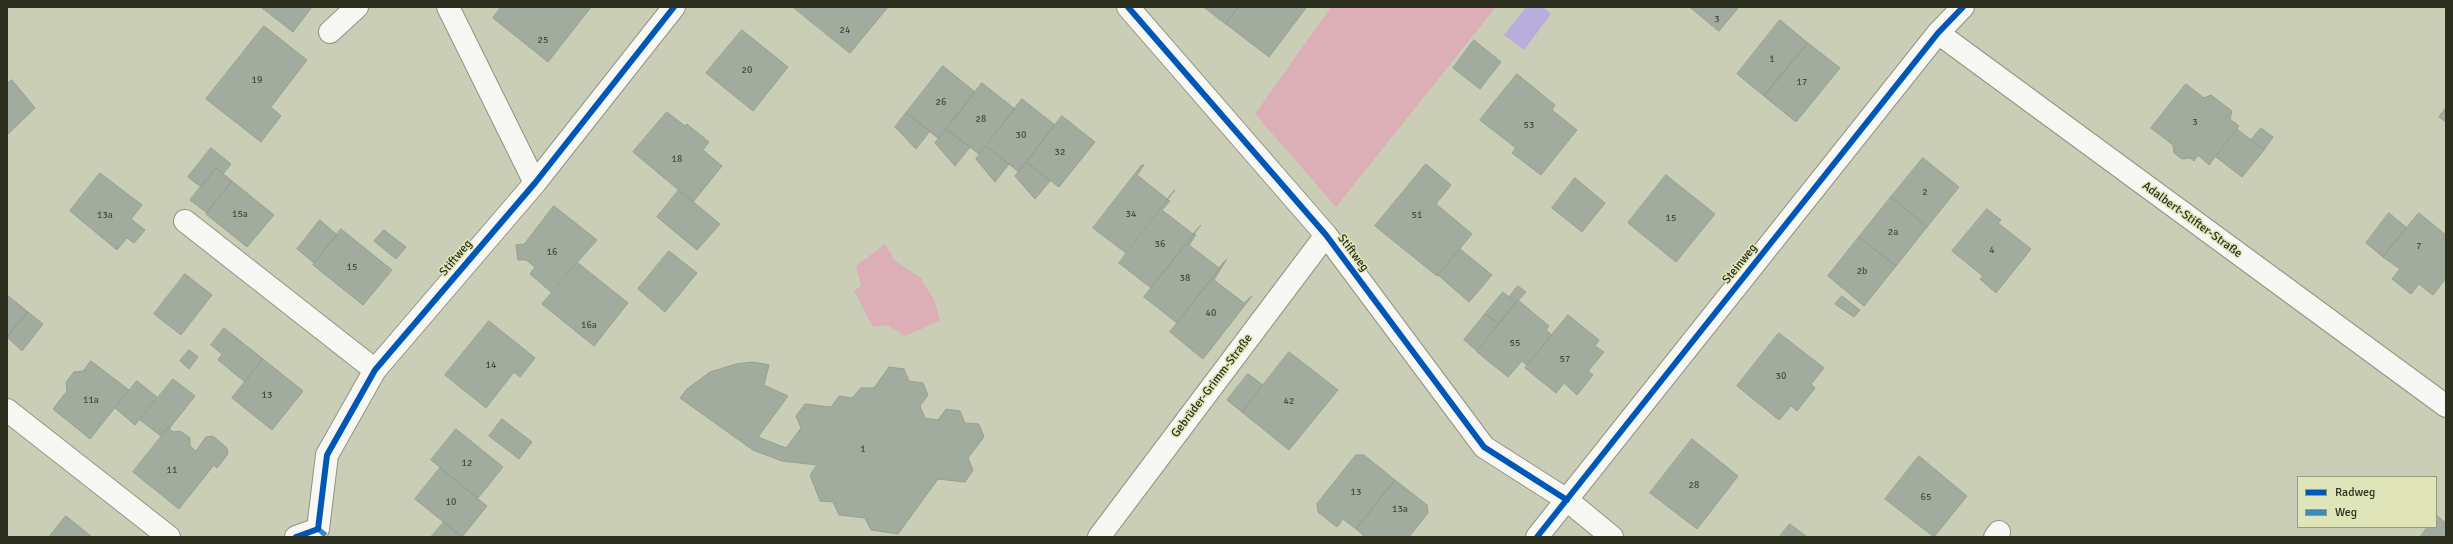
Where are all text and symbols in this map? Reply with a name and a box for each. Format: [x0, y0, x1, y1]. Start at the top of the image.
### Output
house number: 3 [1714, 13, 1720, 25]
house number: 24 [840, 24, 850, 36]
house number: 25 [538, 34, 548, 46]
house number: 1 [1769, 53, 1775, 65]
house number: 20 [742, 64, 752, 76]
house number: 19 [252, 74, 262, 86]
house number: 17 [1797, 76, 1807, 88]
house number: 26 [936, 96, 946, 108]
house number: 28 [976, 113, 986, 125]
house number: 3 [2192, 116, 2198, 128]
house number: 53 [1524, 119, 1534, 131]
house number: 30 [1016, 129, 1026, 141]
house number: 32 [1055, 146, 1065, 158]
house number: 18 [672, 153, 682, 165]
street label: Adalbert-Stifter-Straße [2139, 179, 2245, 261]
house number: 2 [1922, 186, 1928, 198]
house number: 15a [232, 208, 248, 220]
house number: 34 [1126, 208, 1136, 220]
house number: 13a [97, 209, 113, 221]
house number: 51 [1412, 209, 1422, 221]
house number: 15 [1666, 212, 1676, 224]
house number: 2a [1888, 226, 1898, 238]
street label: Stiftweg [1334, 232, 1372, 274]
street label: Stiftweg [437, 237, 475, 279]
house number: 36 [1155, 238, 1165, 250]
house number: 7 [2416, 240, 2422, 252]
street label: Steinweg [1720, 241, 1760, 287]
house number: 4 [1989, 244, 1995, 256]
house number: 16 [547, 246, 557, 258]
house number: 15 [347, 261, 357, 273]
house number: 2b [1857, 265, 1867, 277]
house number: 38 [1180, 272, 1190, 284]
house number: 40 [1206, 307, 1216, 319]
house number: 16a [581, 319, 597, 331]
street label: Gebrüder-Grimm-Straße [1168, 331, 1256, 441]
house number: 55 [1510, 337, 1520, 349]
house number: 57 [1560, 353, 1570, 365]
house number: 14 [486, 359, 496, 371]
house number: 30 [1776, 370, 1786, 382]
house number: 13 [262, 389, 272, 401]
house number: 11a [83, 394, 99, 406]
house number: 42 [1284, 395, 1294, 407]
house number: 1 [860, 443, 866, 455]
house number: 12 [462, 457, 472, 469]
house number: 11 [167, 464, 177, 476]
legend [2297, 476, 2437, 528]
house number: 28 [1689, 479, 1699, 491]
text: Radweg [2335, 485, 2375, 500]
house number: 13 [1351, 486, 1361, 498]
house number: 65 [1921, 491, 1931, 503]
house number: 10 [446, 496, 456, 508]
house number: 13a [1392, 503, 1408, 515]
text: Weg [2335, 505, 2357, 520]

